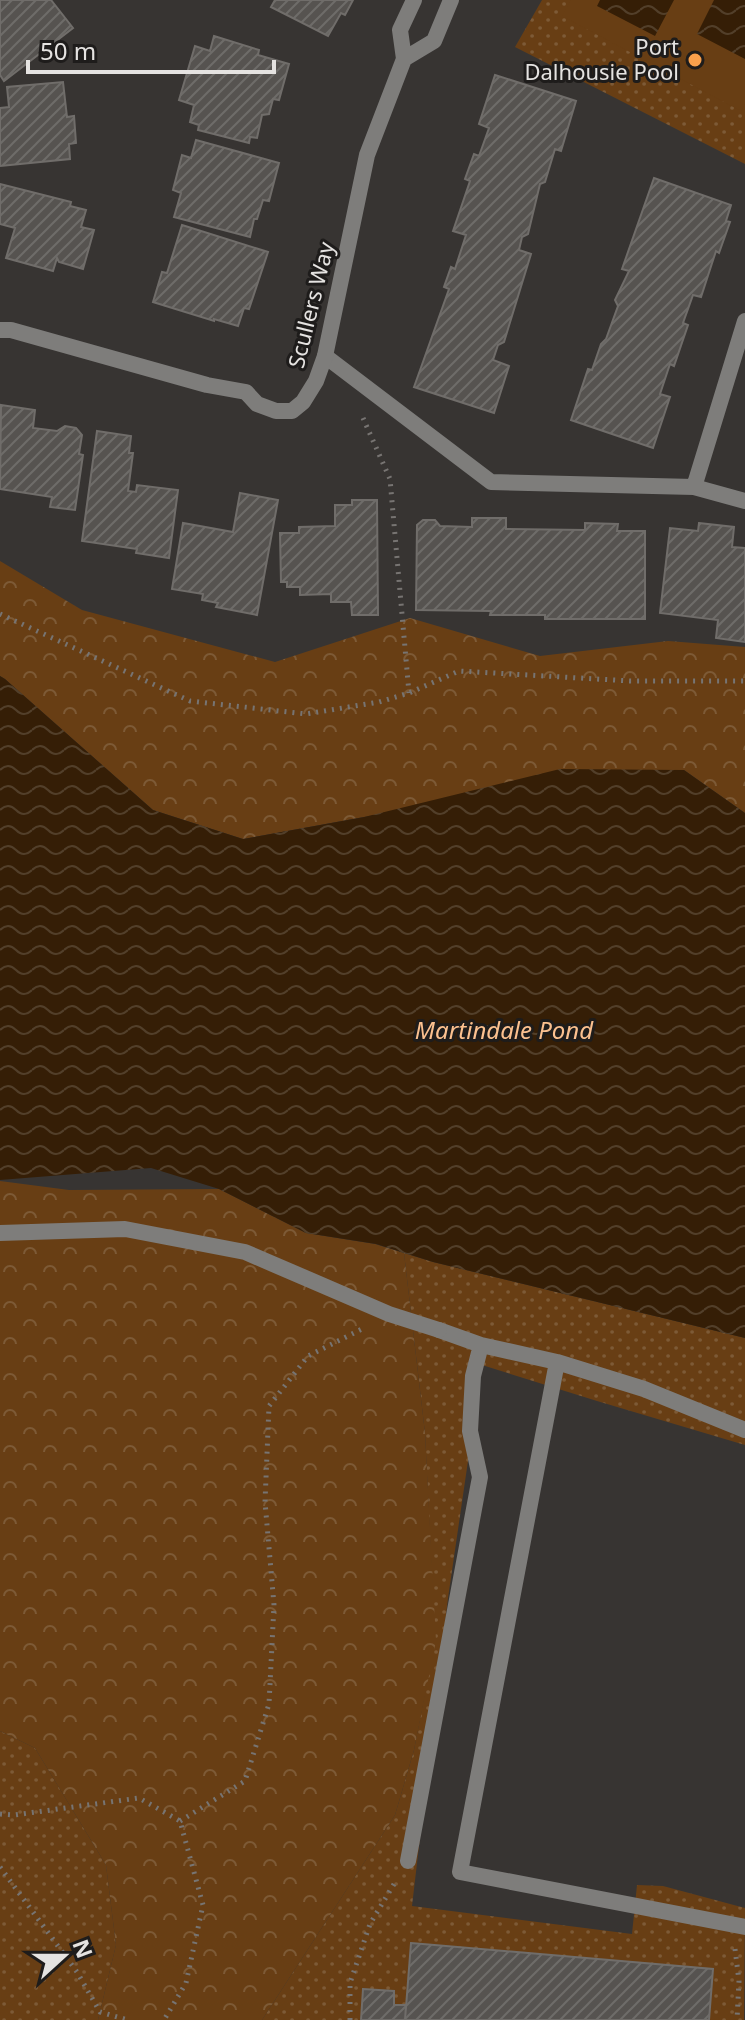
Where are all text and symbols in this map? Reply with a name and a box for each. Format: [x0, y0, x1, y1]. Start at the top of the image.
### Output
scale bar [28, 24, 274, 74]
place label: Port Dalhousie Pool [524, 31, 679, 86]
text: 50 m [40, 34, 96, 67]
marker: Port Dalhousie Pool [686, 51, 704, 69]
street label: Scullers Way [280, 238, 340, 371]
water label: Martindale Pond [415, 1013, 594, 1046]
north arrow [24, 1916, 104, 1996]
text: N [66, 1935, 101, 1962]

